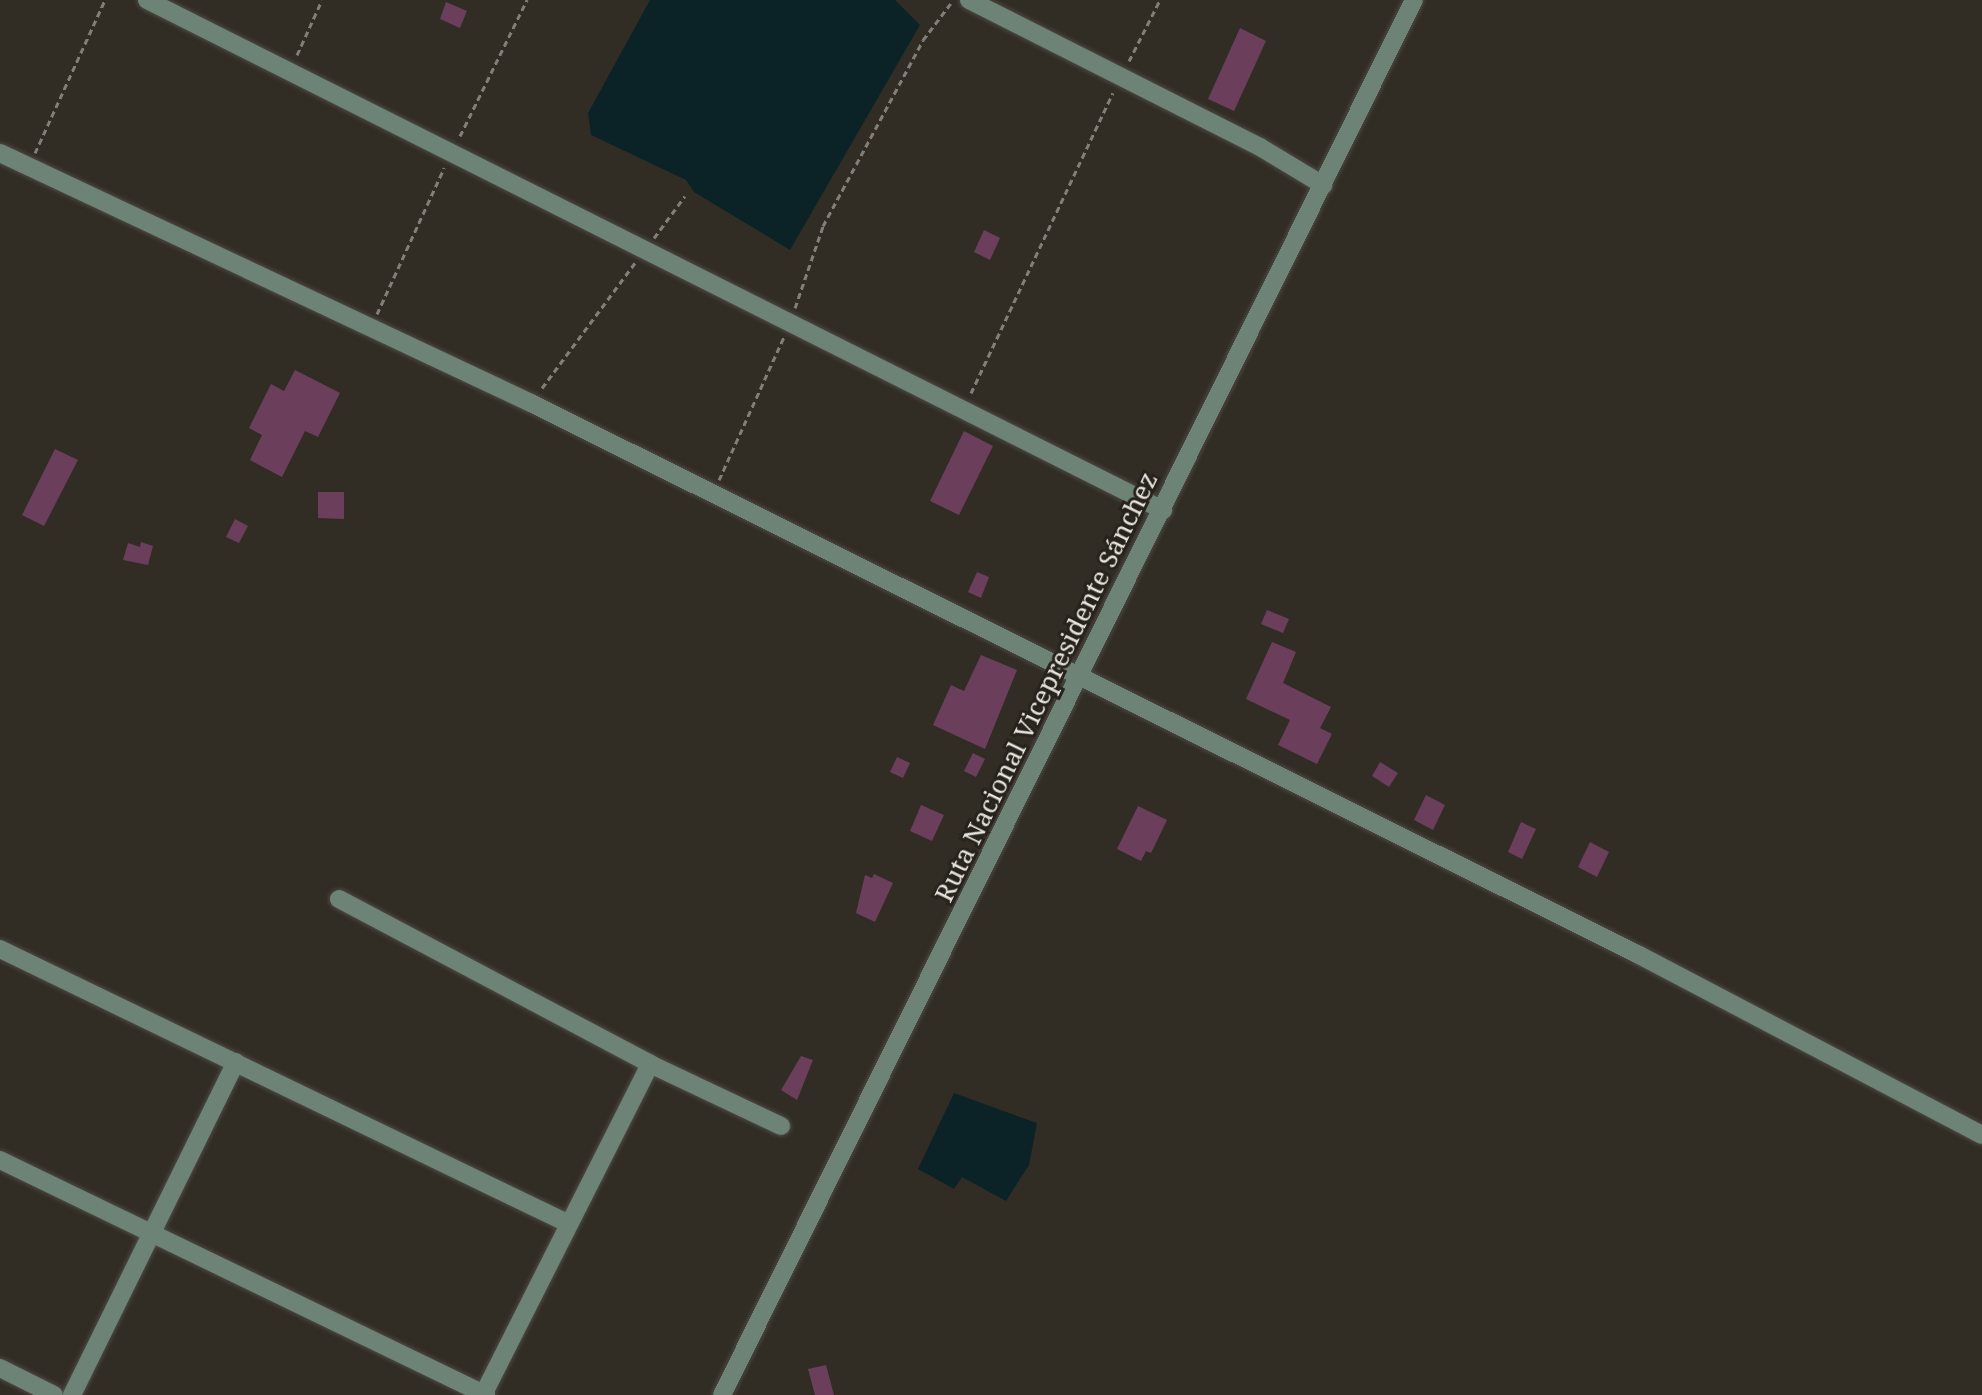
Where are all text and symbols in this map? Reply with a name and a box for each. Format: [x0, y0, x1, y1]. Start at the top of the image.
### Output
street label: Ruta Nacional Vicepresidente Sánchez [928, 467, 1164, 907]

